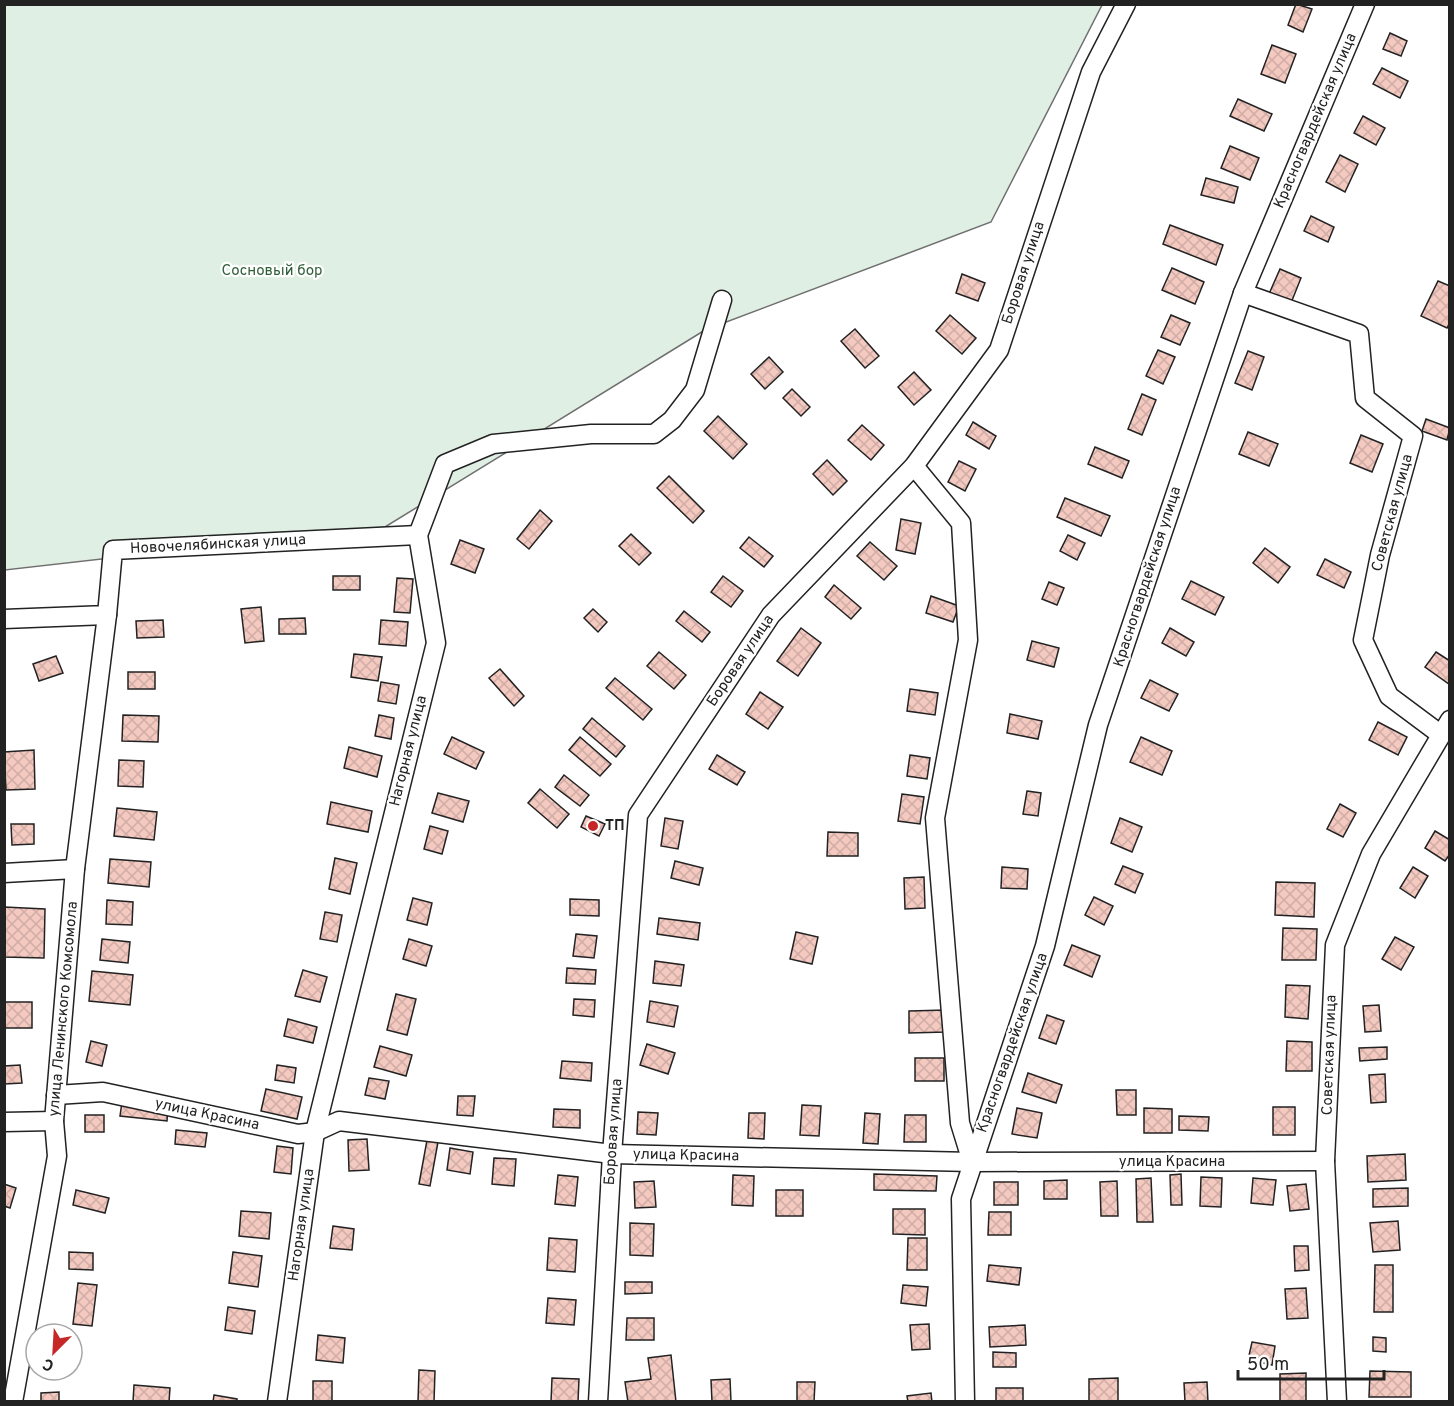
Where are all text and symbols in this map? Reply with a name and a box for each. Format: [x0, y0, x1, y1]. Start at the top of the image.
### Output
street label: Красногвардейская улица [1270, 30, 1362, 212]
street label: Боровая улица [998, 219, 1050, 327]
park label: Сосновый бор [221, 262, 323, 281]
street label: Советская улица [1368, 452, 1418, 574]
street label: Красногвардейская улица [1110, 484, 1186, 670]
street label: Новочелябинская улица [130, 531, 306, 559]
street label: Боровая улица [703, 611, 779, 711]
street label: Нагорная улица [386, 694, 432, 808]
place label: ТП [605, 817, 625, 836]
marker: ТП [586, 819, 600, 833]
street label: улица Ленинского Комсомола [45, 901, 83, 1117]
street label: Красногвардейская улица [973, 951, 1053, 1135]
street label: Советская улица [1318, 994, 1342, 1116]
street label: Боровая улица [601, 1078, 627, 1186]
street label: улица Красина [153, 1095, 261, 1135]
street label: улица Красина [633, 1146, 739, 1166]
street label: улица Красина [1119, 1153, 1225, 1172]
street label: Нагорная улица [285, 1167, 319, 1283]
north arrow [24, 1322, 84, 1382]
scale bar [1238, 1343, 1384, 1381]
text: С [40, 1353, 57, 1375]
text: 50 m [1247, 1354, 1289, 1377]

